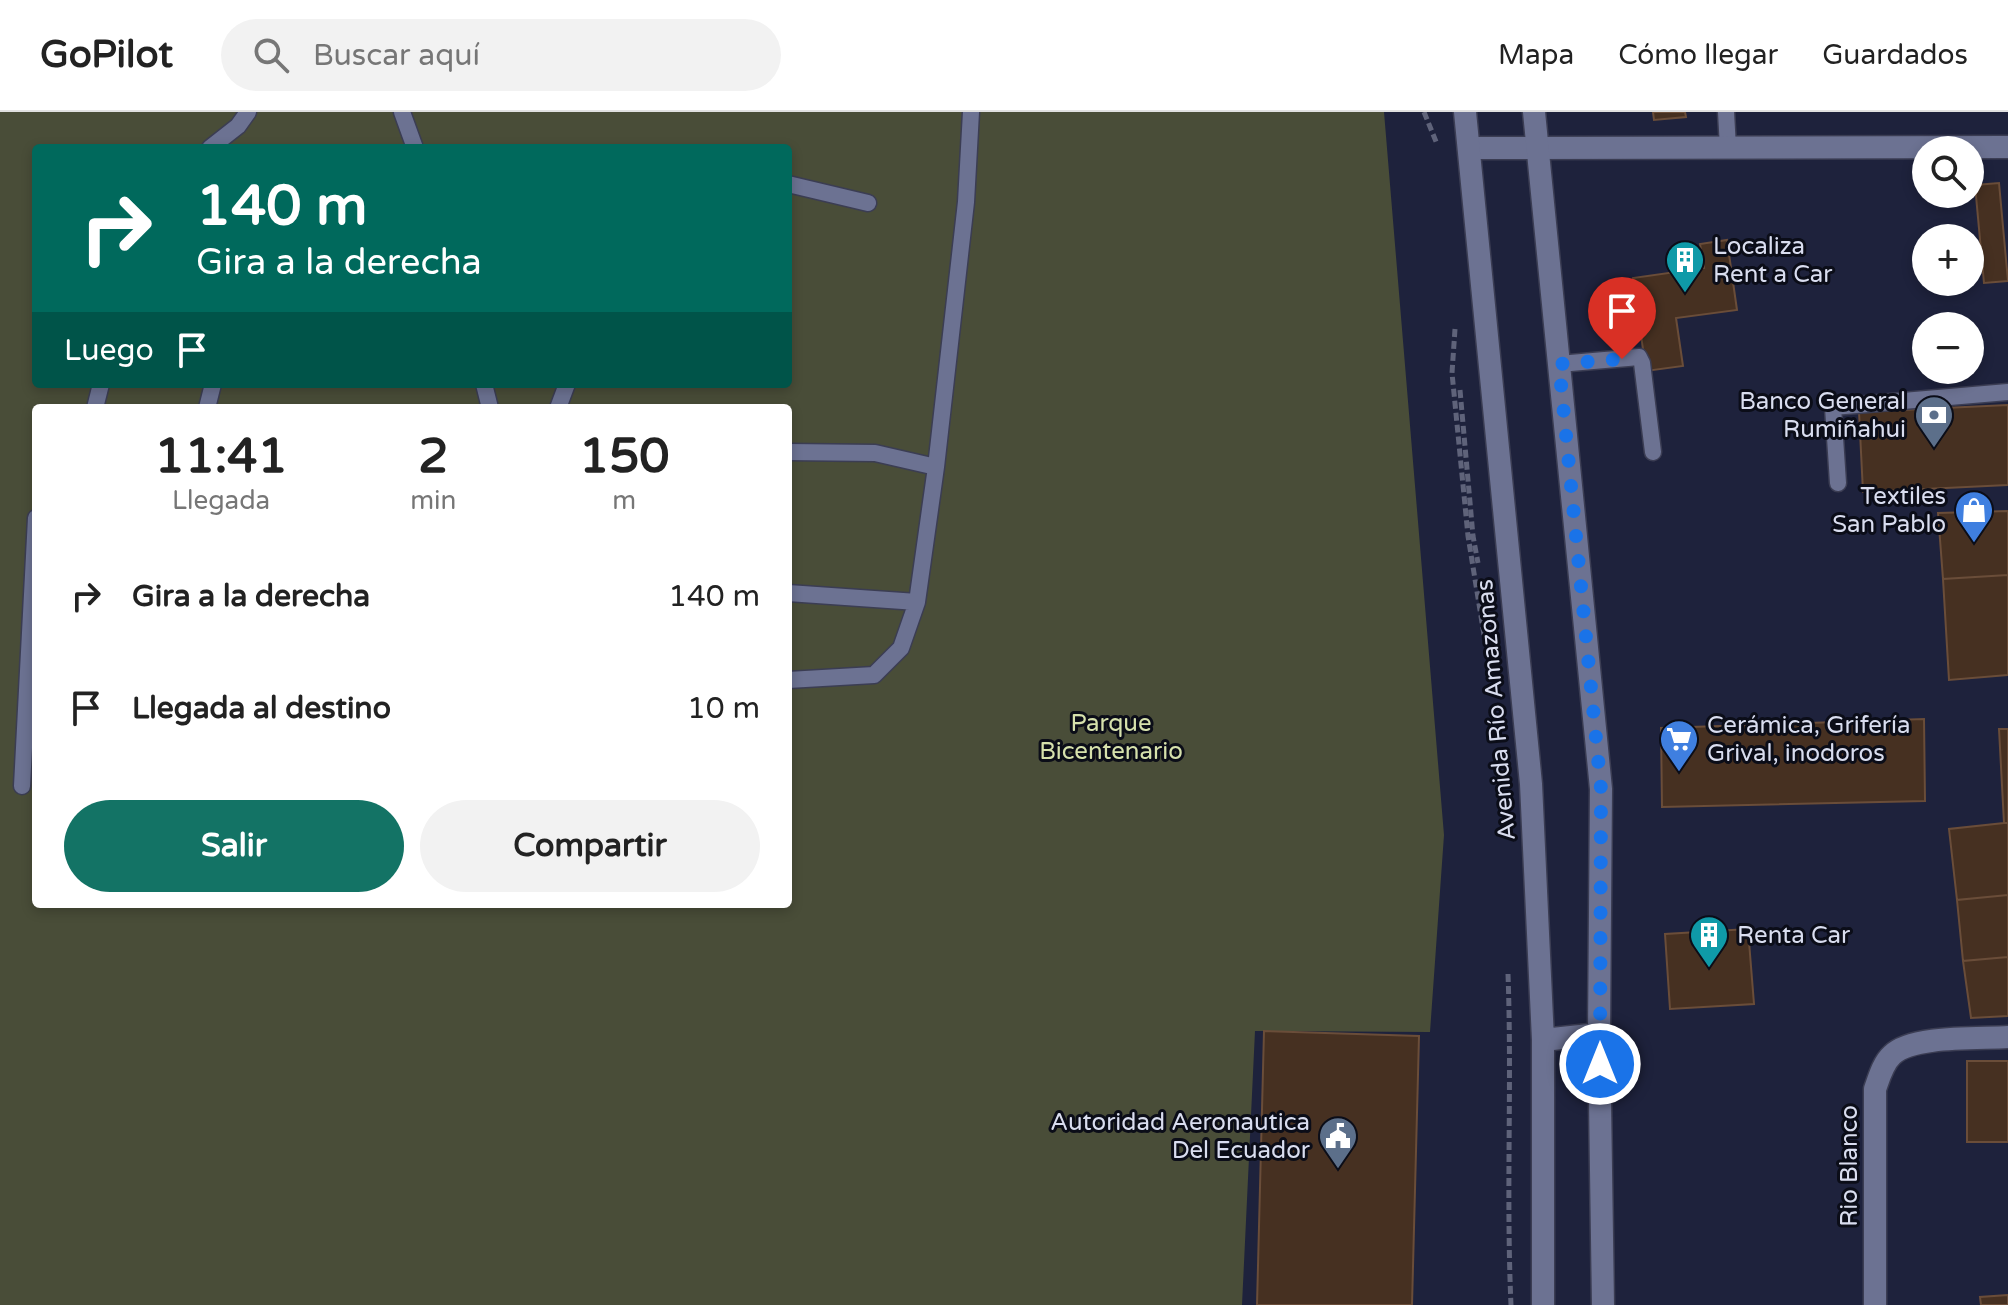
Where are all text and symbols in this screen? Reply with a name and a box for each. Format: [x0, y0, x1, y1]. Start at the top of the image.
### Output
search box [221, 19, 781, 91]
text: GoPilot [40, 32, 173, 78]
icon: search [249, 33, 293, 77]
text: Buscar aquí [313, 37, 480, 74]
text: Mapa [1498, 38, 1574, 72]
text: Cómo llegar [1618, 38, 1778, 72]
text: Guardados [1822, 38, 1968, 72]
map controls [1912, 136, 1984, 384]
button: search [1912, 136, 1984, 208]
text: 140 m [196, 173, 367, 240]
icon: right [64, 176, 168, 280]
button: + [1912, 224, 1984, 296]
place label: Localiza Rent a Car [1713, 232, 1833, 289]
building icon: Localiza Rent a Car [1664, 239, 1706, 294]
text: Gira a la derecha [196, 241, 482, 284]
pin [1588, 277, 1656, 359]
icon: arrive [1600, 289, 1644, 333]
button: − [1912, 312, 1984, 384]
icon: arrive [170, 328, 214, 372]
text: Luego [64, 332, 154, 369]
place label: Banco General Rumiñahui [1739, 387, 1906, 444]
bank icon: Banco General Rumiñahui [1913, 394, 1955, 449]
text: 11:41 [155, 428, 288, 486]
text: 2 [418, 428, 448, 486]
text: 150 [579, 428, 669, 486]
place label: Textiles San Pablo [1832, 482, 1946, 539]
text: Llegada [172, 485, 270, 516]
text: min [410, 485, 456, 516]
text: m [612, 485, 636, 516]
shop icon: Textiles San Pablo [1953, 489, 1995, 544]
icon: right [64, 574, 108, 618]
text: Gira a la derecha [132, 578, 370, 615]
text: 140 m [668, 578, 760, 615]
street label: Avenida Río Amazonas [1470, 578, 1522, 842]
icon: arrive [64, 686, 108, 730]
text: Llegada al destino [132, 690, 391, 727]
text: 10 m [687, 690, 760, 727]
park label: Parque Bicentenario [1039, 709, 1183, 766]
place label: Cerámica, Grifería Grival, inodoros [1707, 711, 1910, 768]
supermarket icon: Cerámica, Grifería Grival, inodoros [1658, 718, 1700, 773]
button: Salir [64, 800, 404, 892]
button: Compartir [420, 800, 760, 892]
building icon: Renta Car [1688, 914, 1730, 969]
place label: Renta Car [1737, 921, 1851, 950]
position arrow [1558, 1022, 1642, 1106]
street label: Rio Blanco [1835, 1105, 1864, 1227]
place label: Autoridad Aeronautica Del Ecuador [1050, 1108, 1311, 1165]
public building icon: Autoridad Aeronautica Del Ecuador [1317, 1115, 1359, 1170]

